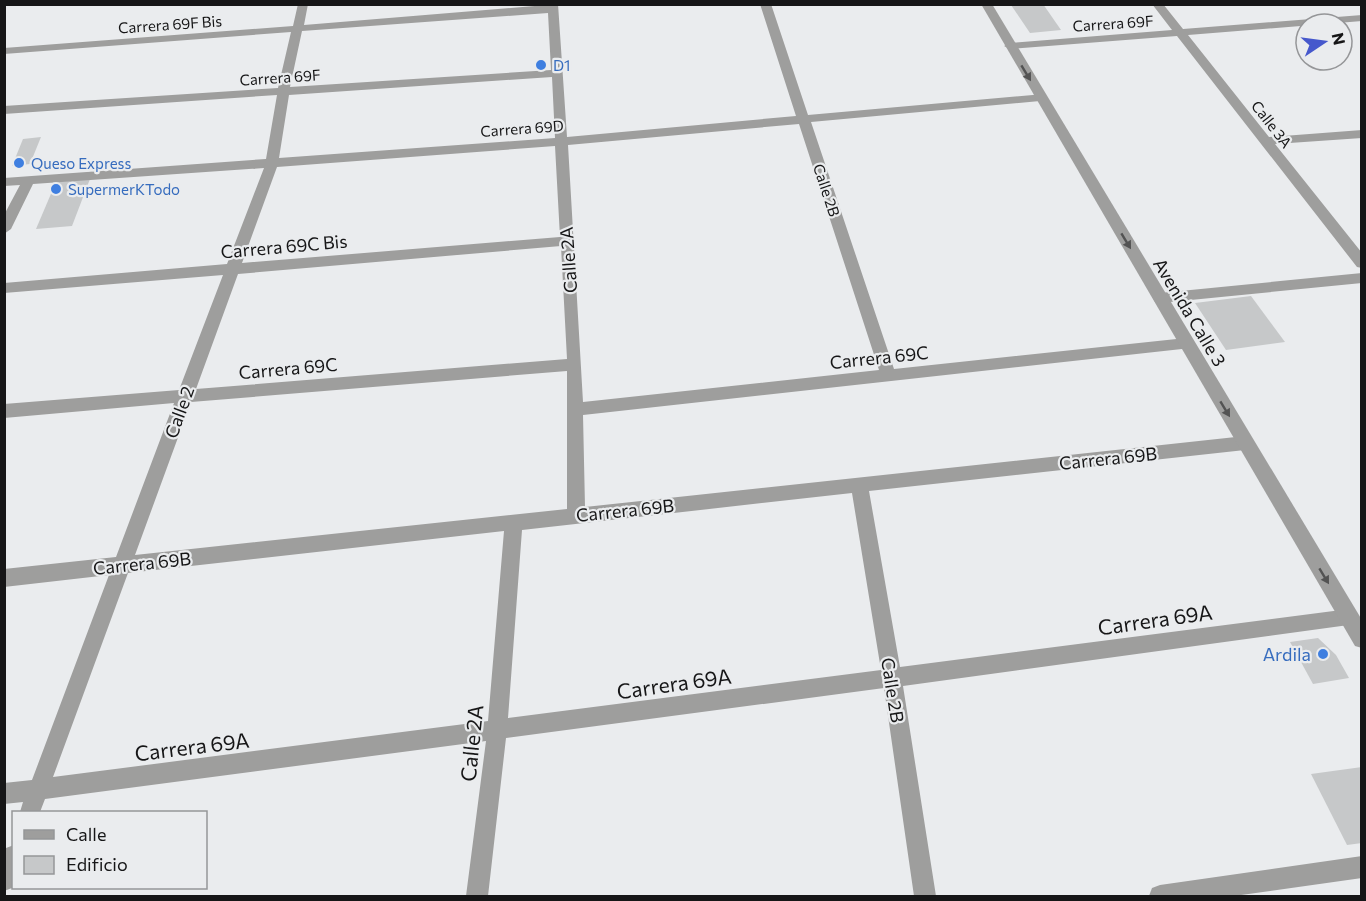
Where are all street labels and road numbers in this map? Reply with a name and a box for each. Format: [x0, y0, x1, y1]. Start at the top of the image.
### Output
street label: Carrera 69F Bis [117, 11, 223, 37]
street label: Carrera 69F [1072, 11, 1154, 35]
street label: Carrera 69F [239, 65, 321, 89]
street label: Calle 3A [1248, 97, 1296, 151]
street label: Carrera 69D [480, 116, 564, 140]
street label: Calle 2B [810, 161, 844, 219]
street label: Calle 2A [555, 226, 581, 294]
street label: Carrera 69C Bis [220, 230, 348, 262]
street label: Avenida Calle 3 [1149, 254, 1231, 370]
street label: Carrera 69C [829, 341, 929, 373]
street label: Carrera 69C [238, 353, 338, 383]
street label: Calle 2 [159, 383, 199, 441]
street label: Carrera 69B [1058, 442, 1158, 474]
street label: Carrera 69B [575, 494, 675, 526]
street label: Carrera 69B [92, 547, 192, 579]
street label: Carrera 69A [1096, 599, 1214, 639]
street label: Calle 2B [877, 656, 909, 724]
street label: Carrera 69A [615, 663, 733, 703]
street label: Calle 2A [455, 703, 487, 783]
street label: Carrera 69A [133, 727, 251, 765]

